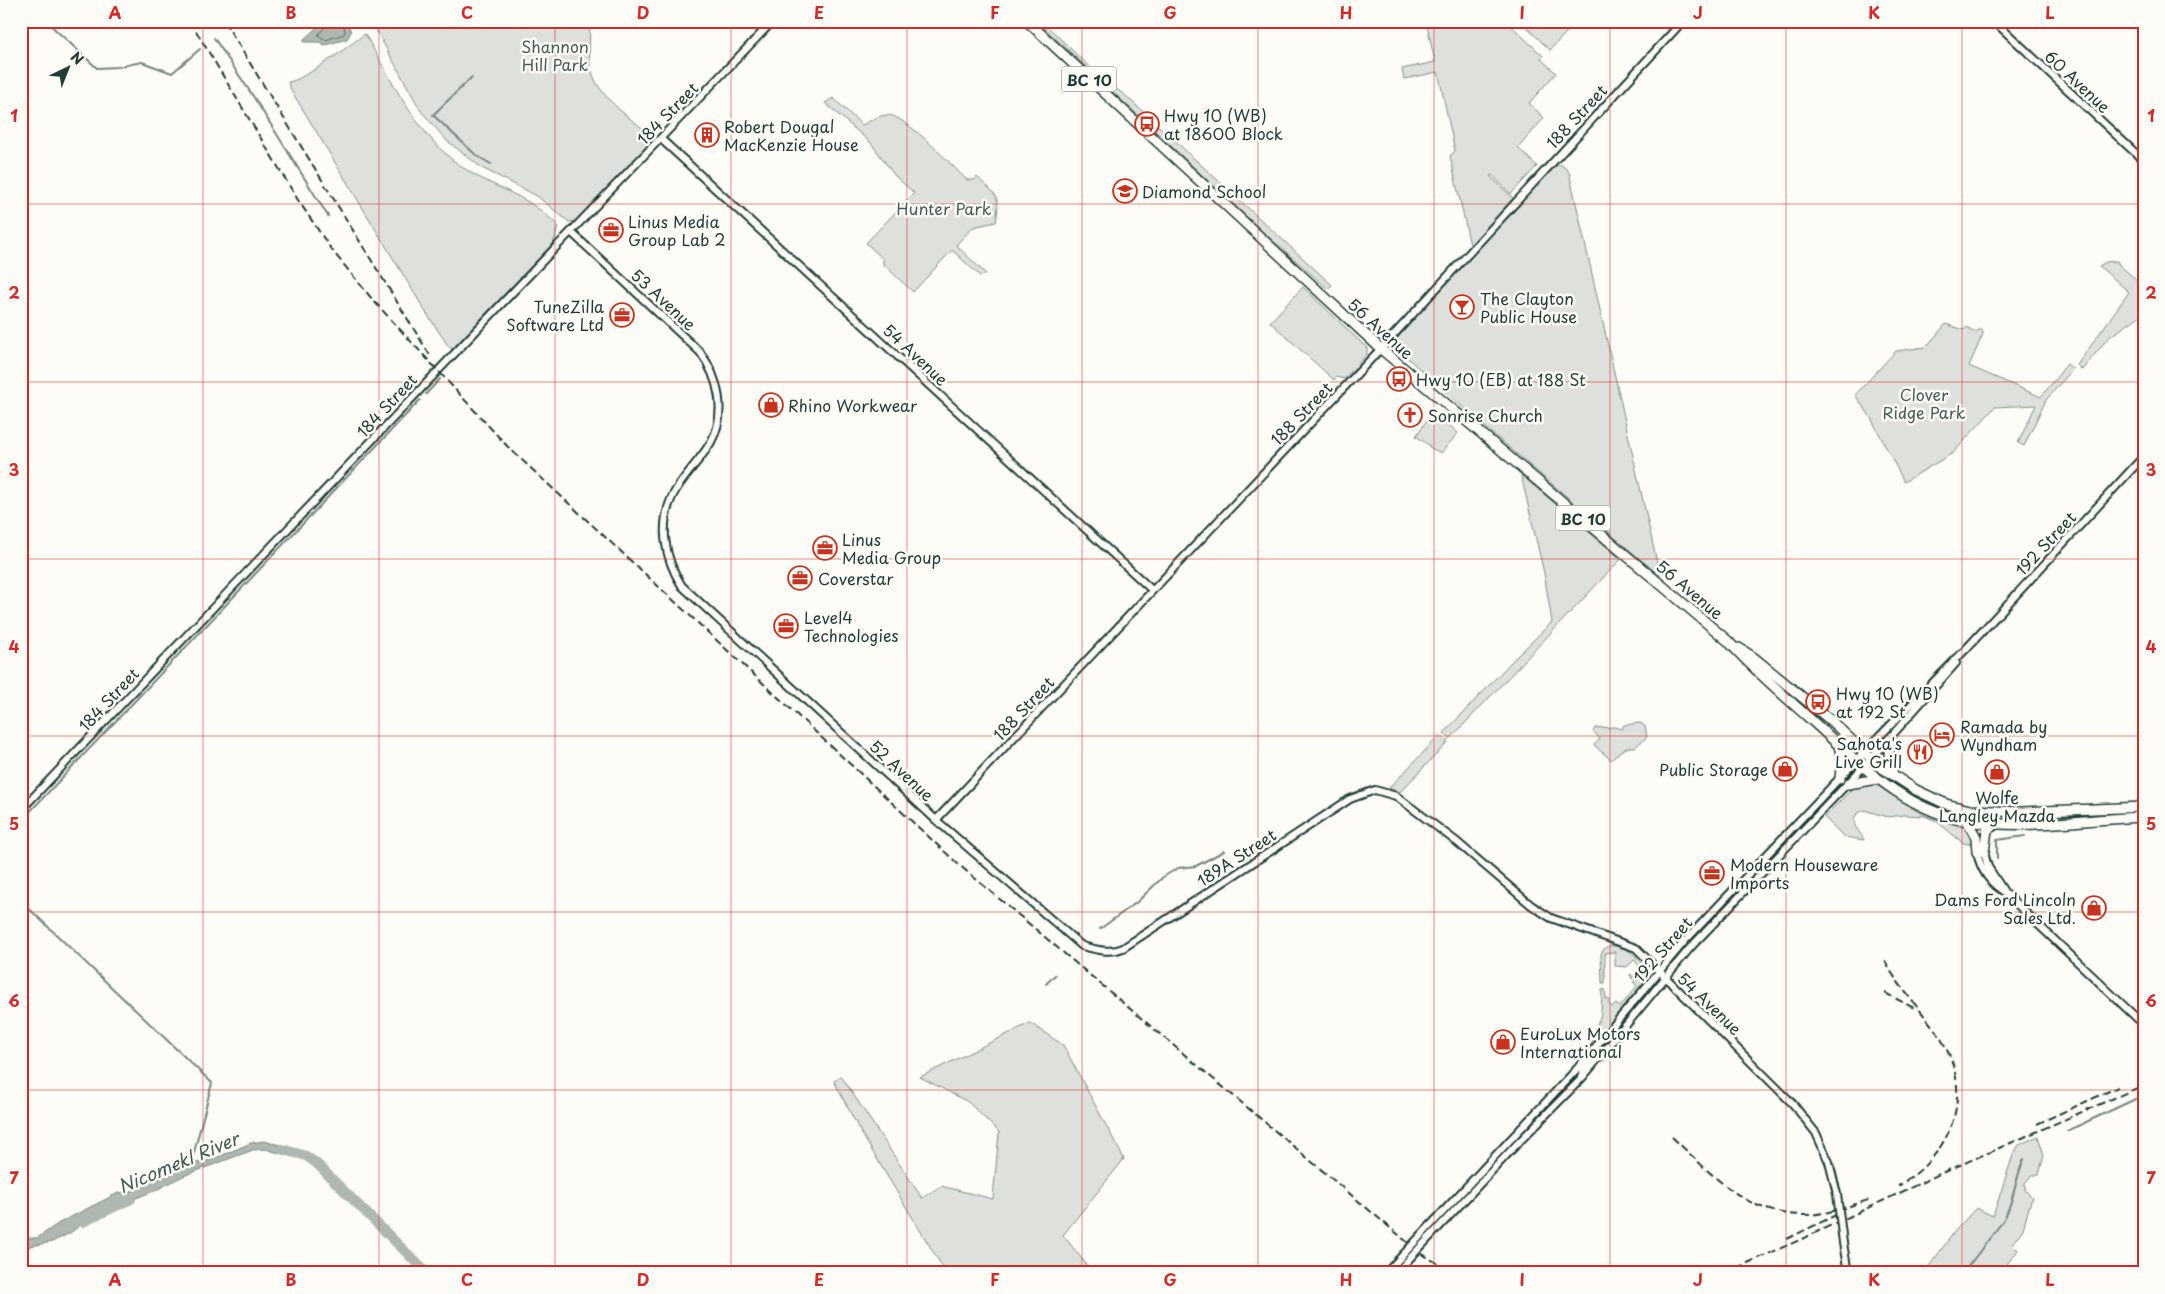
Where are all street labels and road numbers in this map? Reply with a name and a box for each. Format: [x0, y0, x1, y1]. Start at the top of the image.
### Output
street label: 60 Avenue [2040, 44, 2116, 118]
road number: BC 10 [1062, 66, 1116, 92]
street label: 184 Street [631, 76, 703, 150]
street label: 188 Street [1540, 78, 1612, 153]
street label: 53 Avenue [626, 263, 702, 336]
street label: 56 Avenue [1343, 292, 1419, 364]
street label: 54 Avenue [878, 318, 954, 391]
street label: 184 Street [350, 368, 422, 442]
street label: 188 Street [1265, 376, 1338, 450]
street label: 192 Street [2009, 505, 2081, 580]
road number: BC 10 [1556, 506, 1610, 530]
street label: 56 Avenue [1651, 554, 1729, 624]
street label: 184 Street [72, 662, 144, 736]
street label: 188 Street [987, 670, 1059, 745]
street label: 52 Avenue [864, 734, 940, 806]
street label: 189A Street [1192, 822, 1281, 892]
street label: 192 Street [1627, 911, 1698, 987]
street label: 54 Avenue [1672, 966, 1748, 1040]

